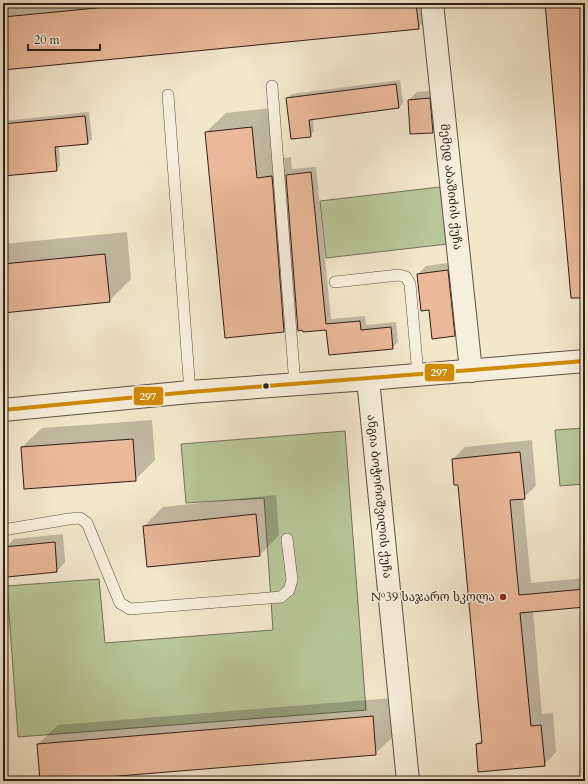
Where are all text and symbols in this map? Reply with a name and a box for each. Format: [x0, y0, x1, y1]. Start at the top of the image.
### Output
scale bar [28, 26, 100, 52]
text: 20 m [34, 32, 61, 48]
street label: მემედ აბაშიძის ქუჩა [437, 123, 466, 251]
line badge: 297 [424, 363, 455, 382]
text: 297 [431, 365, 448, 380]
unlabelled marker [261, 381, 271, 391]
line badge: 297 [133, 386, 164, 406]
text: 297 [140, 389, 157, 404]
street label: ანგია ბოჭორიშვილის ქუჩა [364, 414, 396, 579]
place label: №39 საჯარო სკოლა [371, 589, 495, 605]
marker: №39 საჯარო სკოლა [498, 592, 508, 602]

